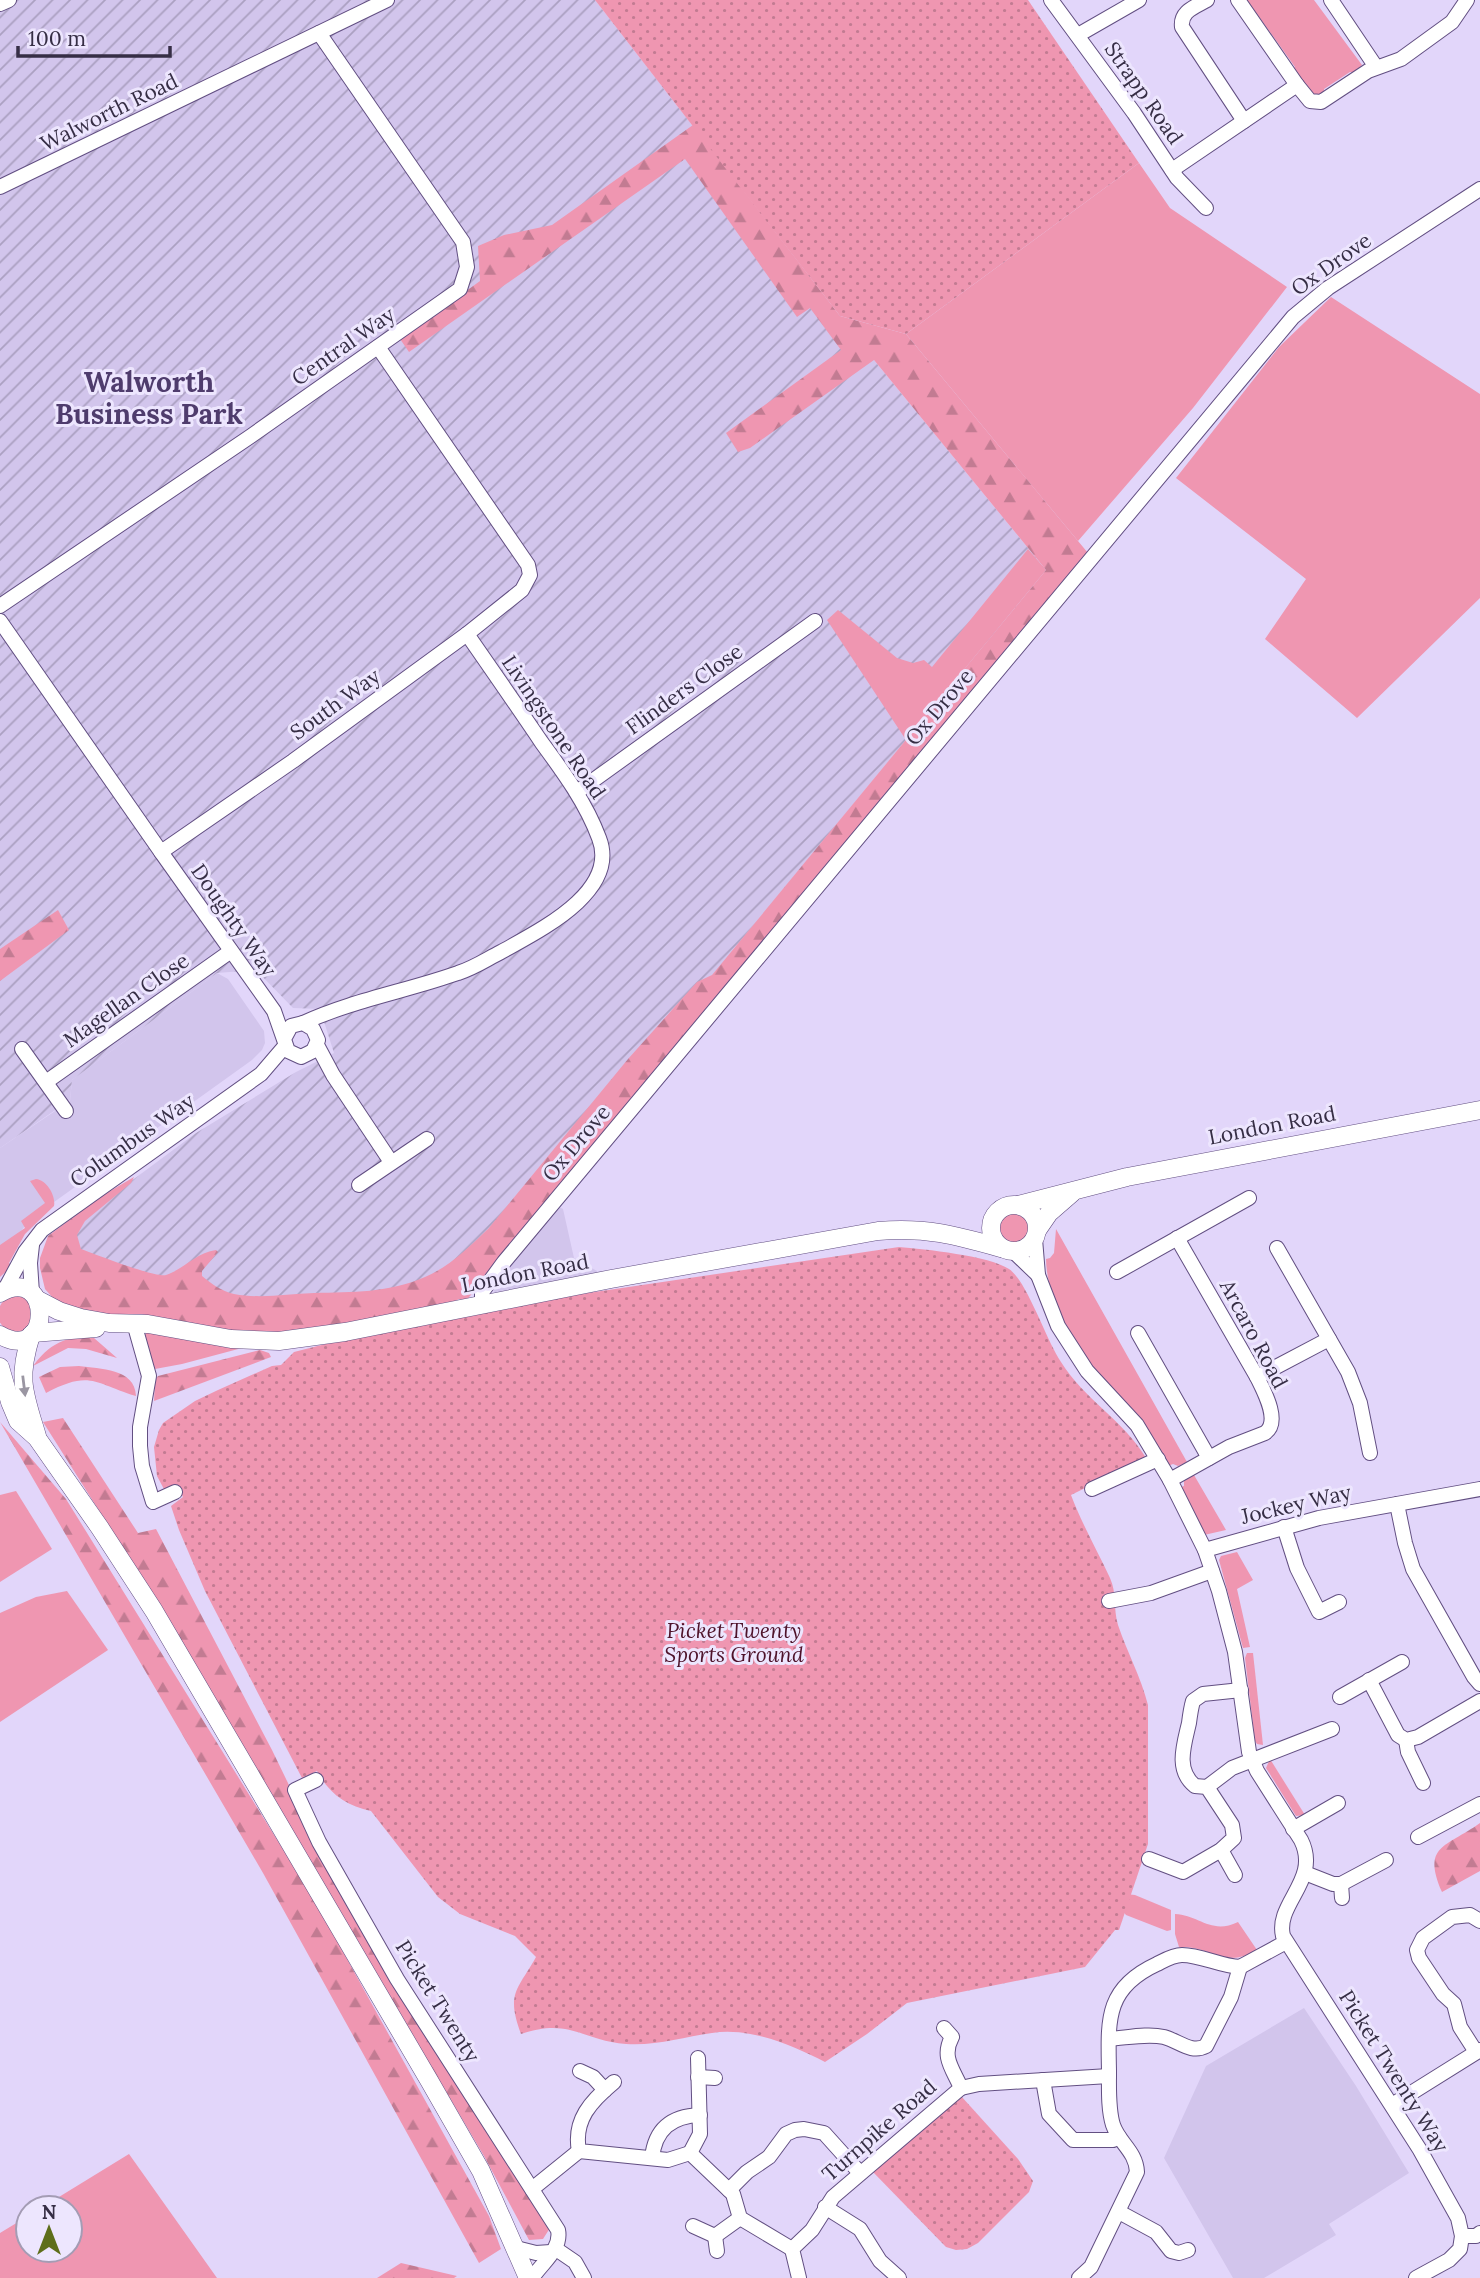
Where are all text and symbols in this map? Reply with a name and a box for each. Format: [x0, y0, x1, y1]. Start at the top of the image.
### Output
scale bar [18, 14, 170, 58]
text: 100 m [28, 25, 86, 52]
street label: Strapp Road [1099, 36, 1189, 150]
street label: Walworth Road [36, 67, 182, 157]
street label: Ox Drove [1286, 227, 1376, 301]
street label: Central Way [286, 301, 400, 391]
district label: Walworth Business Park [55, 364, 243, 432]
street label: Flinders Close [620, 638, 748, 740]
street label: Livingstone Road [496, 650, 612, 804]
street label: South Way [285, 662, 385, 746]
street label: Ox Drove [899, 663, 979, 751]
street label: Doughty Way [185, 858, 283, 982]
street label: Magellan Close [58, 947, 194, 1053]
street label: Columbus Way [65, 1087, 199, 1193]
street label: Ox Drove [536, 1099, 616, 1187]
street label: London Road [1206, 1099, 1338, 1151]
street label: London Road [459, 1247, 591, 1299]
street label: Arcaro Road [1214, 1274, 1294, 1393]
one-way arrow [18, 1375, 29, 1397]
street label: Jockey Way [1237, 1478, 1354, 1530]
park label: Picket Twenty Sports Ground [664, 1617, 804, 1668]
street label: Picket Twenty [390, 1935, 486, 2067]
street label: Picket Twenty Way [1333, 1985, 1455, 2157]
street label: Turnpike Road [816, 2073, 942, 2187]
north arrow [14, 2194, 84, 2264]
text: N [42, 2200, 57, 2224]

